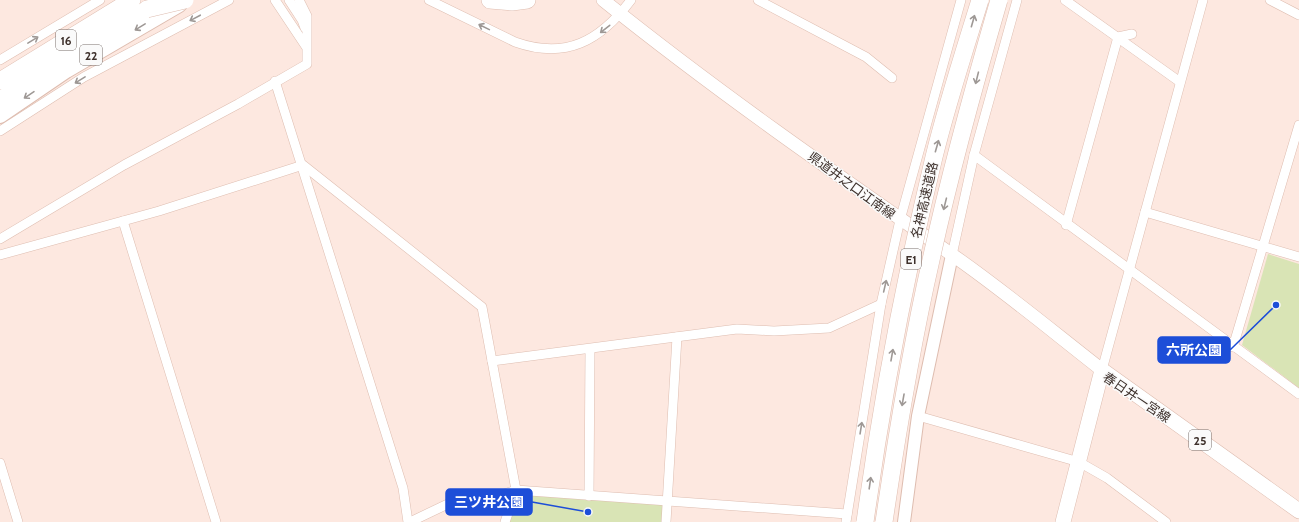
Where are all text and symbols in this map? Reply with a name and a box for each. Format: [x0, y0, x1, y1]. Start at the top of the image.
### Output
one-way arrow [189, 15, 201, 23]
one-way arrow [970, 15, 977, 28]
one-way arrow [134, 23, 146, 31]
one-way arrow [479, 23, 491, 30]
one-way arrow [599, 24, 610, 33]
road number: 16 [56, 30, 76, 50]
one-way arrow [27, 35, 39, 43]
road number: 22 [80, 45, 102, 65]
one-way arrow [972, 71, 980, 84]
one-way arrow [74, 76, 86, 84]
one-way arrow [24, 91, 35, 99]
one-way arrow [934, 140, 941, 153]
street label: 県道井之口江南線 [805, 148, 899, 222]
street label: 名神高速道路 [907, 160, 941, 240]
one-way arrow [940, 197, 948, 210]
road number: E1 [901, 249, 921, 269]
one-way arrow [882, 280, 890, 293]
callout: 六所公園 [1158, 337, 1230, 363]
text: 六所公園 [1166, 341, 1222, 359]
one-way arrow [888, 349, 896, 362]
street label: 春日井一宮線 [1100, 369, 1174, 425]
one-way arrow [899, 393, 907, 406]
one-way arrow [857, 422, 865, 435]
road number: 25 [1189, 430, 1211, 450]
one-way arrow [866, 477, 874, 490]
callout: 三ツ井公園 [446, 489, 532, 515]
text: 三ツ井公園 [454, 493, 524, 511]

